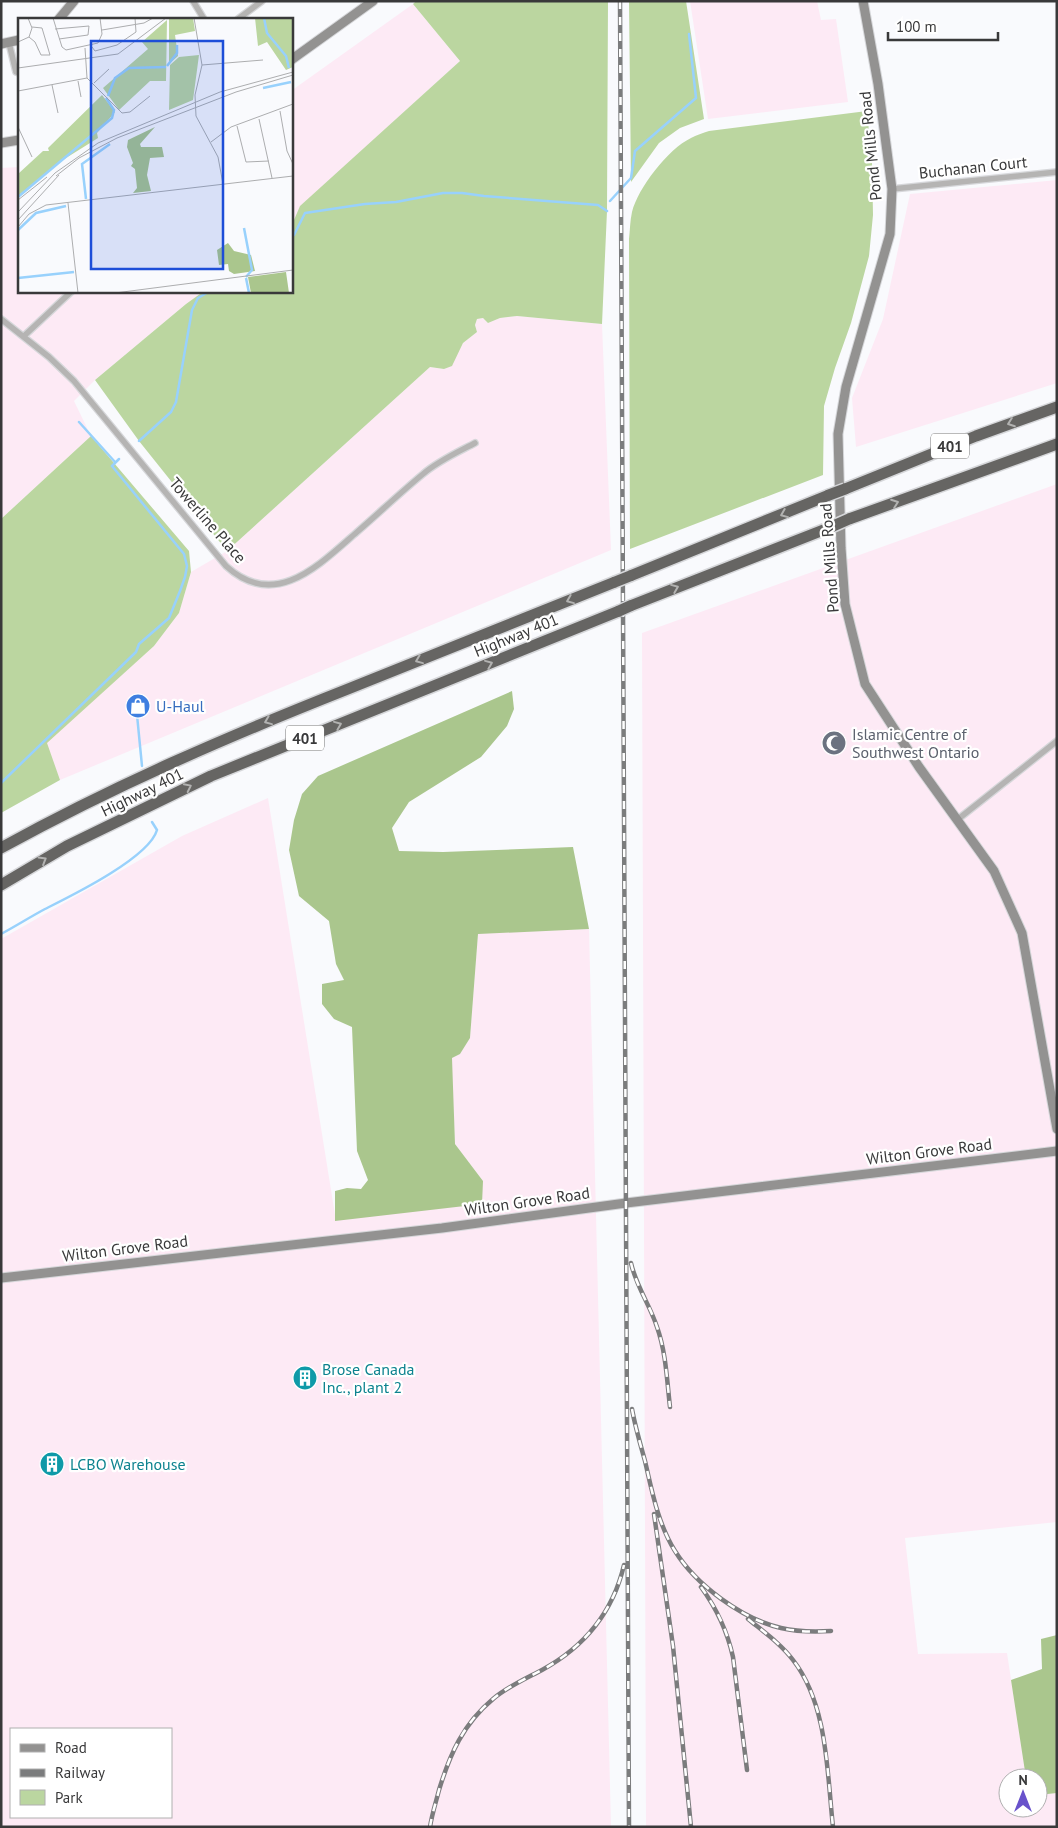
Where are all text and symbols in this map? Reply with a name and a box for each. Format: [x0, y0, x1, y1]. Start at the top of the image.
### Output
scale bar [888, 10, 998, 42]
text: 100 m [896, 17, 937, 36]
inset map [18, 18, 292, 292]
street label: Pond Mills Road [854, 90, 886, 202]
street label: Buchanan Court [918, 151, 1029, 183]
one-way arrow [1007, 417, 1016, 427]
road number: 401 [931, 434, 969, 458]
street label: Towerline Place [165, 473, 251, 567]
one-way arrow [890, 499, 899, 509]
street label: Pond Mills Road [815, 503, 843, 613]
one-way arrow [780, 507, 789, 518]
one-way arrow [670, 584, 679, 595]
one-way arrow [566, 594, 575, 604]
street label: Highway 401 [471, 609, 561, 661]
one-way arrow [415, 654, 424, 664]
one-way arrow [484, 659, 493, 670]
shop icon: U-Haul [125, 693, 151, 719]
place label: U-Haul [156, 696, 205, 716]
one-way arrow [264, 715, 273, 725]
one-way arrow [333, 720, 342, 731]
place label: Islamic Centre of Southwest Ontario [852, 724, 979, 762]
road number: 401 [286, 726, 324, 750]
mosque icon: Islamic Centre of Southwest Ontario [821, 730, 847, 756]
street label: Highway 401 [97, 763, 187, 821]
one-way arrow [183, 783, 192, 793]
one-way arrow [38, 856, 47, 866]
street label: Wilton Grove Road [865, 1133, 993, 1169]
street label: Wilton Grove Road [463, 1182, 591, 1220]
street label: Wilton Grove Road [61, 1230, 189, 1266]
place label: Brose Canada Inc., plant 2 [322, 1359, 415, 1397]
building icon: Brose Canada Inc., plant 2 [292, 1365, 318, 1391]
building icon: LCBO Warehouse [39, 1451, 65, 1477]
place label: LCBO Warehouse [70, 1454, 186, 1474]
legend [10, 1728, 172, 1818]
text: Road [55, 1738, 87, 1757]
text: Railway [55, 1763, 105, 1782]
north arrow [998, 1768, 1048, 1818]
text: N [1018, 1771, 1028, 1789]
text: Park [55, 1788, 83, 1807]

